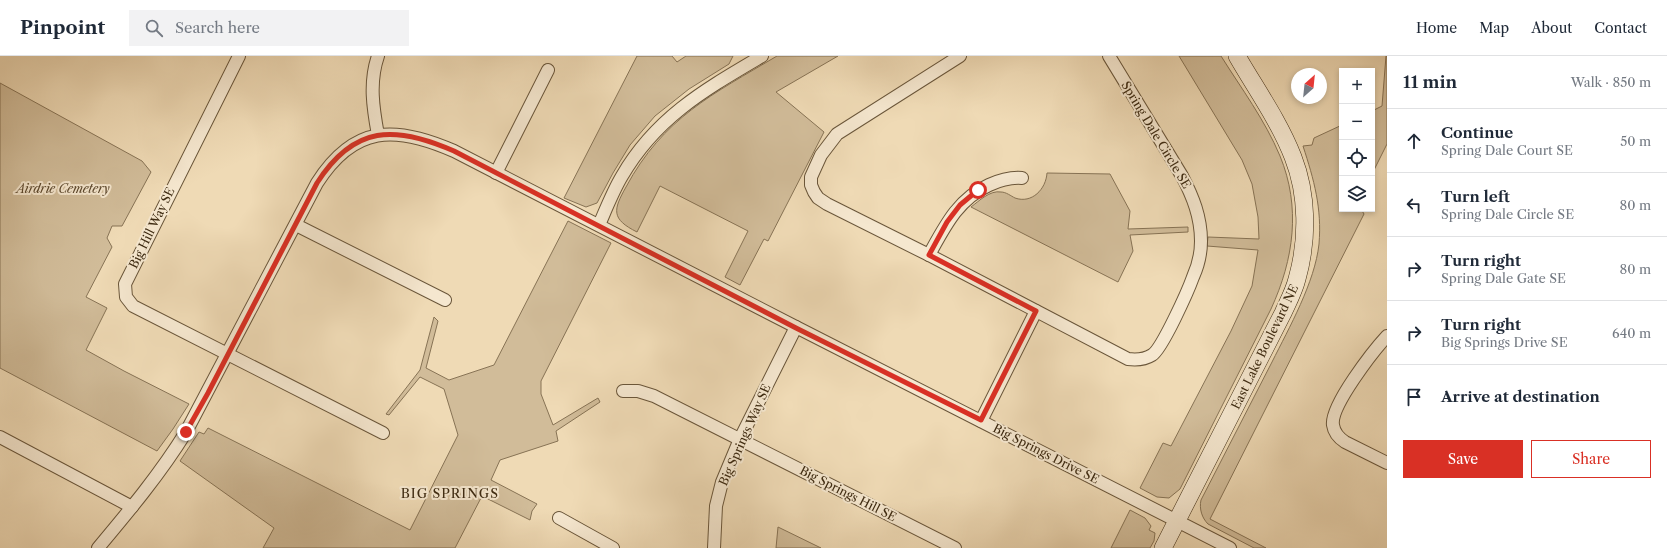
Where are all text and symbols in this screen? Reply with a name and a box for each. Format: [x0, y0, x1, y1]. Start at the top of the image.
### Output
search box [129, 10, 409, 46]
text: Pinpoint [20, 16, 105, 39]
icon: search [143, 17, 165, 39]
text: Search here [175, 18, 260, 37]
text: Home [1416, 19, 1457, 37]
text: Map [1479, 19, 1509, 37]
text: About [1531, 19, 1572, 37]
text: Contact [1594, 19, 1647, 37]
north arrow [1291, 68, 1327, 104]
map controls [1339, 68, 1375, 212]
button: + [1339, 68, 1375, 104]
text: 11 min [1403, 72, 1457, 92]
text: Walk · 850 m [1571, 74, 1651, 90]
street label: Spring Dale Circle SE [1118, 78, 1194, 191]
button: − [1339, 104, 1375, 140]
text: Continue [1441, 123, 1513, 142]
icon: ahead [1403, 130, 1425, 152]
text: 50 m [1620, 133, 1651, 149]
button: locate [1339, 140, 1375, 176]
text: Spring Dale Court SE [1441, 142, 1573, 158]
button: layers [1339, 176, 1375, 212]
park label: Airdrie Cemetery [14, 181, 110, 196]
route start [969, 181, 987, 199]
street label: Big Hill Way SE [125, 185, 178, 271]
text: Turn left [1441, 187, 1510, 206]
icon: left [1403, 194, 1425, 216]
text: 80 m [1619, 197, 1651, 213]
text: Spring Dale Circle SE [1441, 206, 1574, 222]
text: Turn right [1441, 251, 1521, 270]
icon: right [1403, 258, 1425, 280]
text: 80 m [1619, 261, 1651, 277]
text: Spring Dale Gate SE [1441, 270, 1566, 286]
street label: East Lake Boulevard NE [1228, 282, 1301, 412]
text: Turn right [1441, 315, 1521, 334]
icon: right [1403, 322, 1425, 344]
text: 640 m [1612, 325, 1651, 341]
text: Big Springs Drive SE [1441, 334, 1568, 350]
street label: Big Springs Way SE [715, 382, 774, 488]
icon: arrive [1403, 386, 1425, 408]
text: Arrive at destination [1441, 387, 1600, 406]
street label: Big Springs Drive SE [991, 420, 1102, 487]
route end [177, 423, 195, 441]
button: Save [1403, 440, 1523, 478]
button: Share [1531, 440, 1651, 478]
street label: Big Springs Hill SE [797, 463, 899, 524]
district label: BIG SPRINGS [401, 485, 499, 501]

